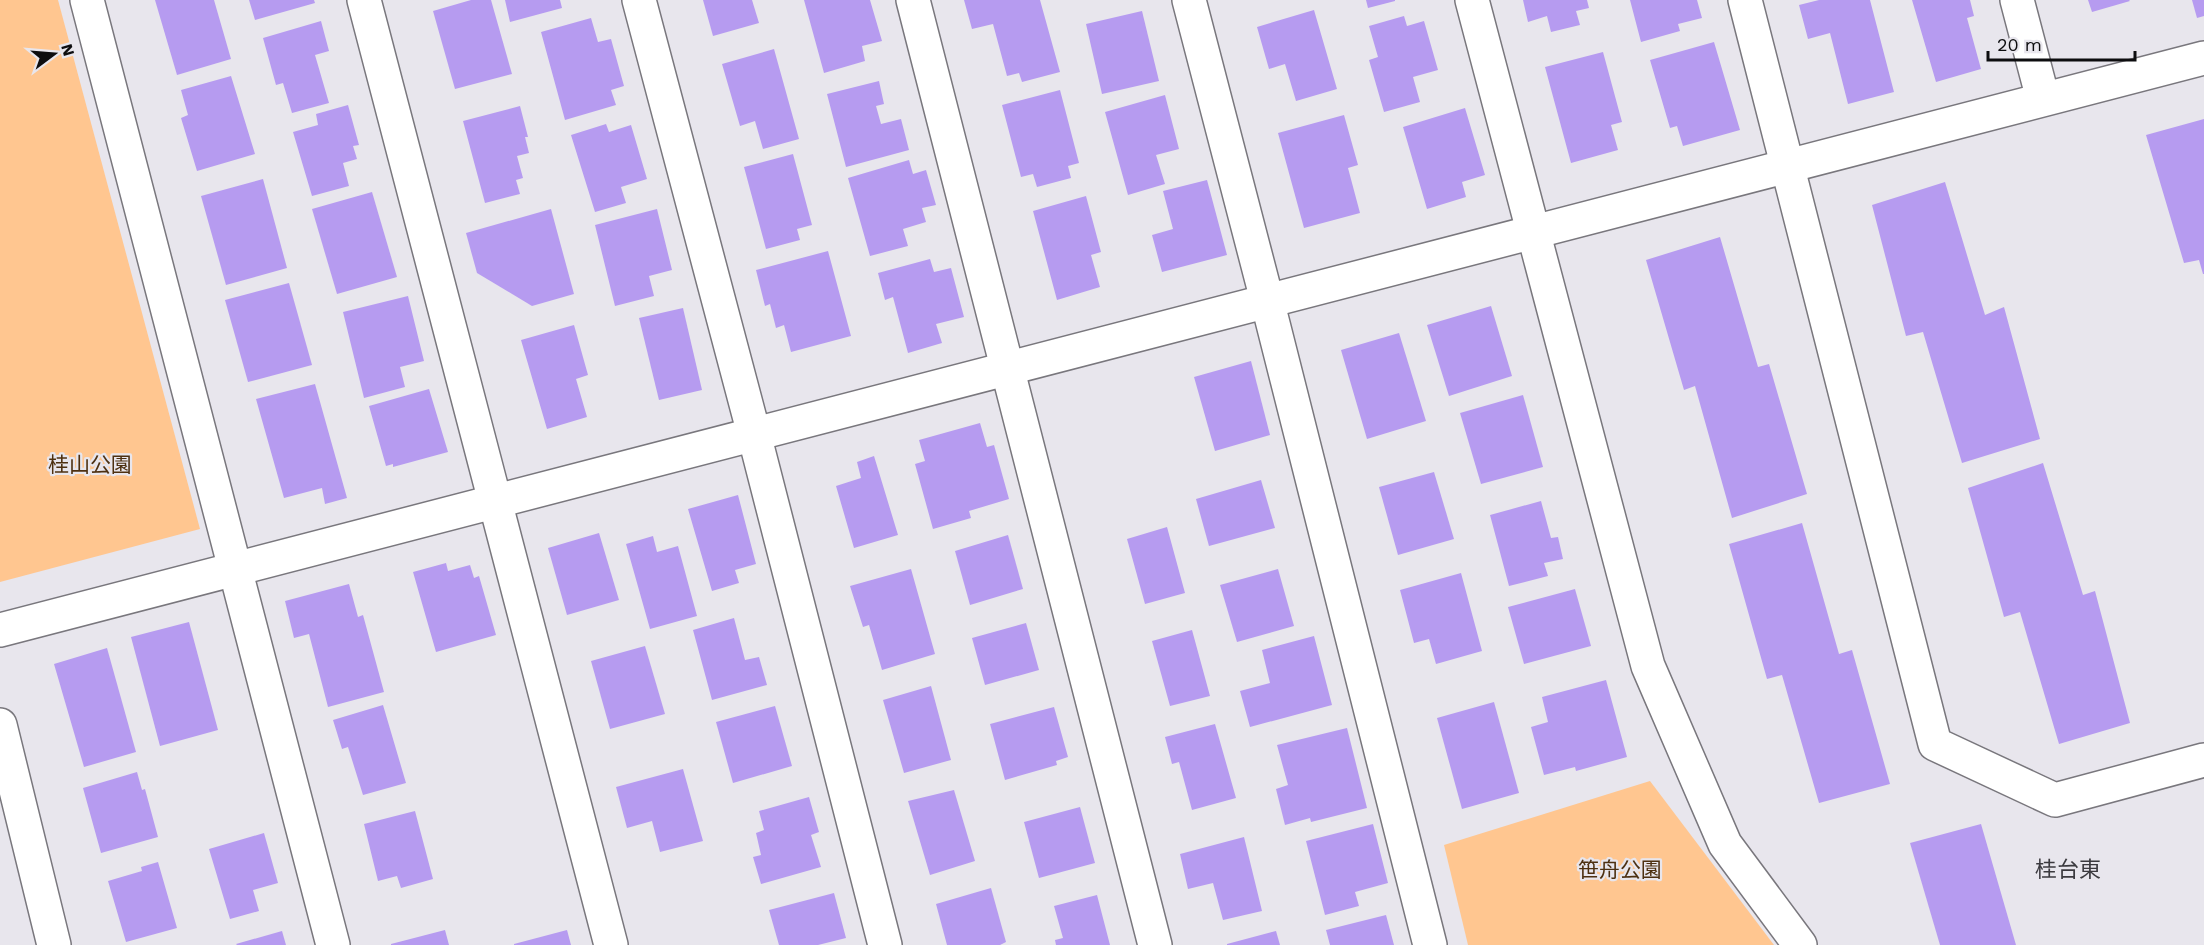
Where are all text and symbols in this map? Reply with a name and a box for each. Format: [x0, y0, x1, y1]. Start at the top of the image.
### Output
north arrow [24, 24, 84, 84]
scale bar [1988, 24, 2135, 62]
text: 20 m [1997, 34, 2042, 55]
text: N [57, 42, 79, 58]
park label: 桂山公園 [48, 452, 132, 477]
park label: 笹舟公園 [1578, 857, 1662, 882]
district label: 桂台東 [2035, 857, 2101, 882]

